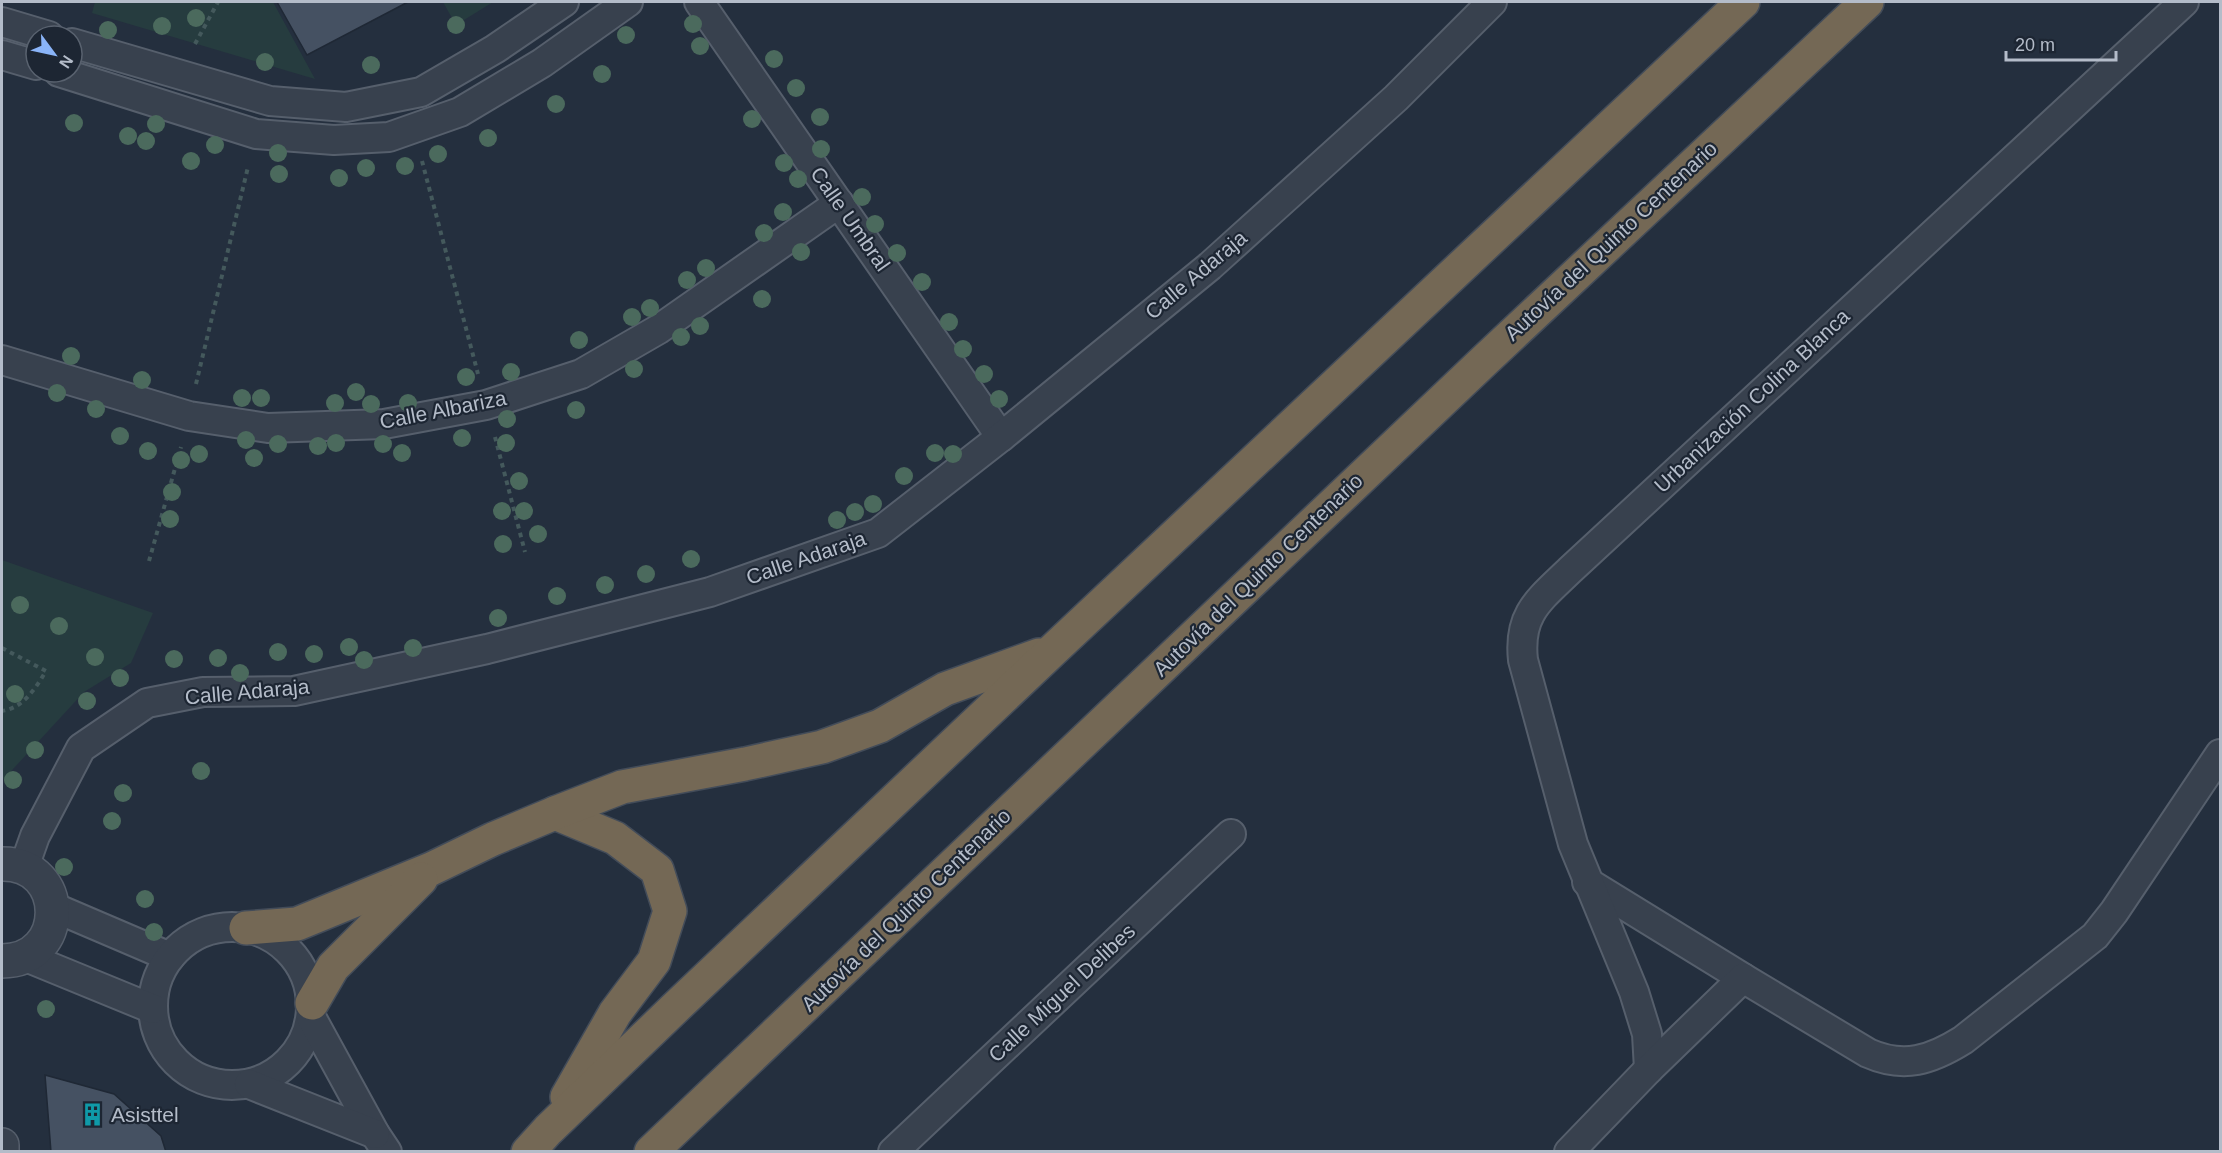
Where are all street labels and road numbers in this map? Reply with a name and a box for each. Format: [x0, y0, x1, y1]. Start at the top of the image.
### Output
street label: Autovía del Quinto Centenario [1500, 136, 1721, 345]
street label: Calle Umbral [806, 162, 895, 275]
street label: Calle Adaraja [1140, 225, 1251, 324]
street label: Urbanización Colina Blanca [1649, 304, 1854, 497]
street label: Calle Albariza [378, 386, 508, 433]
street label: Autovía del Quinto Centenario [1148, 469, 1367, 681]
street label: Calle Adaraja [743, 526, 869, 589]
street label: Calle Adaraja [184, 675, 310, 708]
street label: Autovía del Quinto Centenario [796, 804, 1015, 1016]
street label: Calle Miguel Delibes [984, 919, 1140, 1066]

